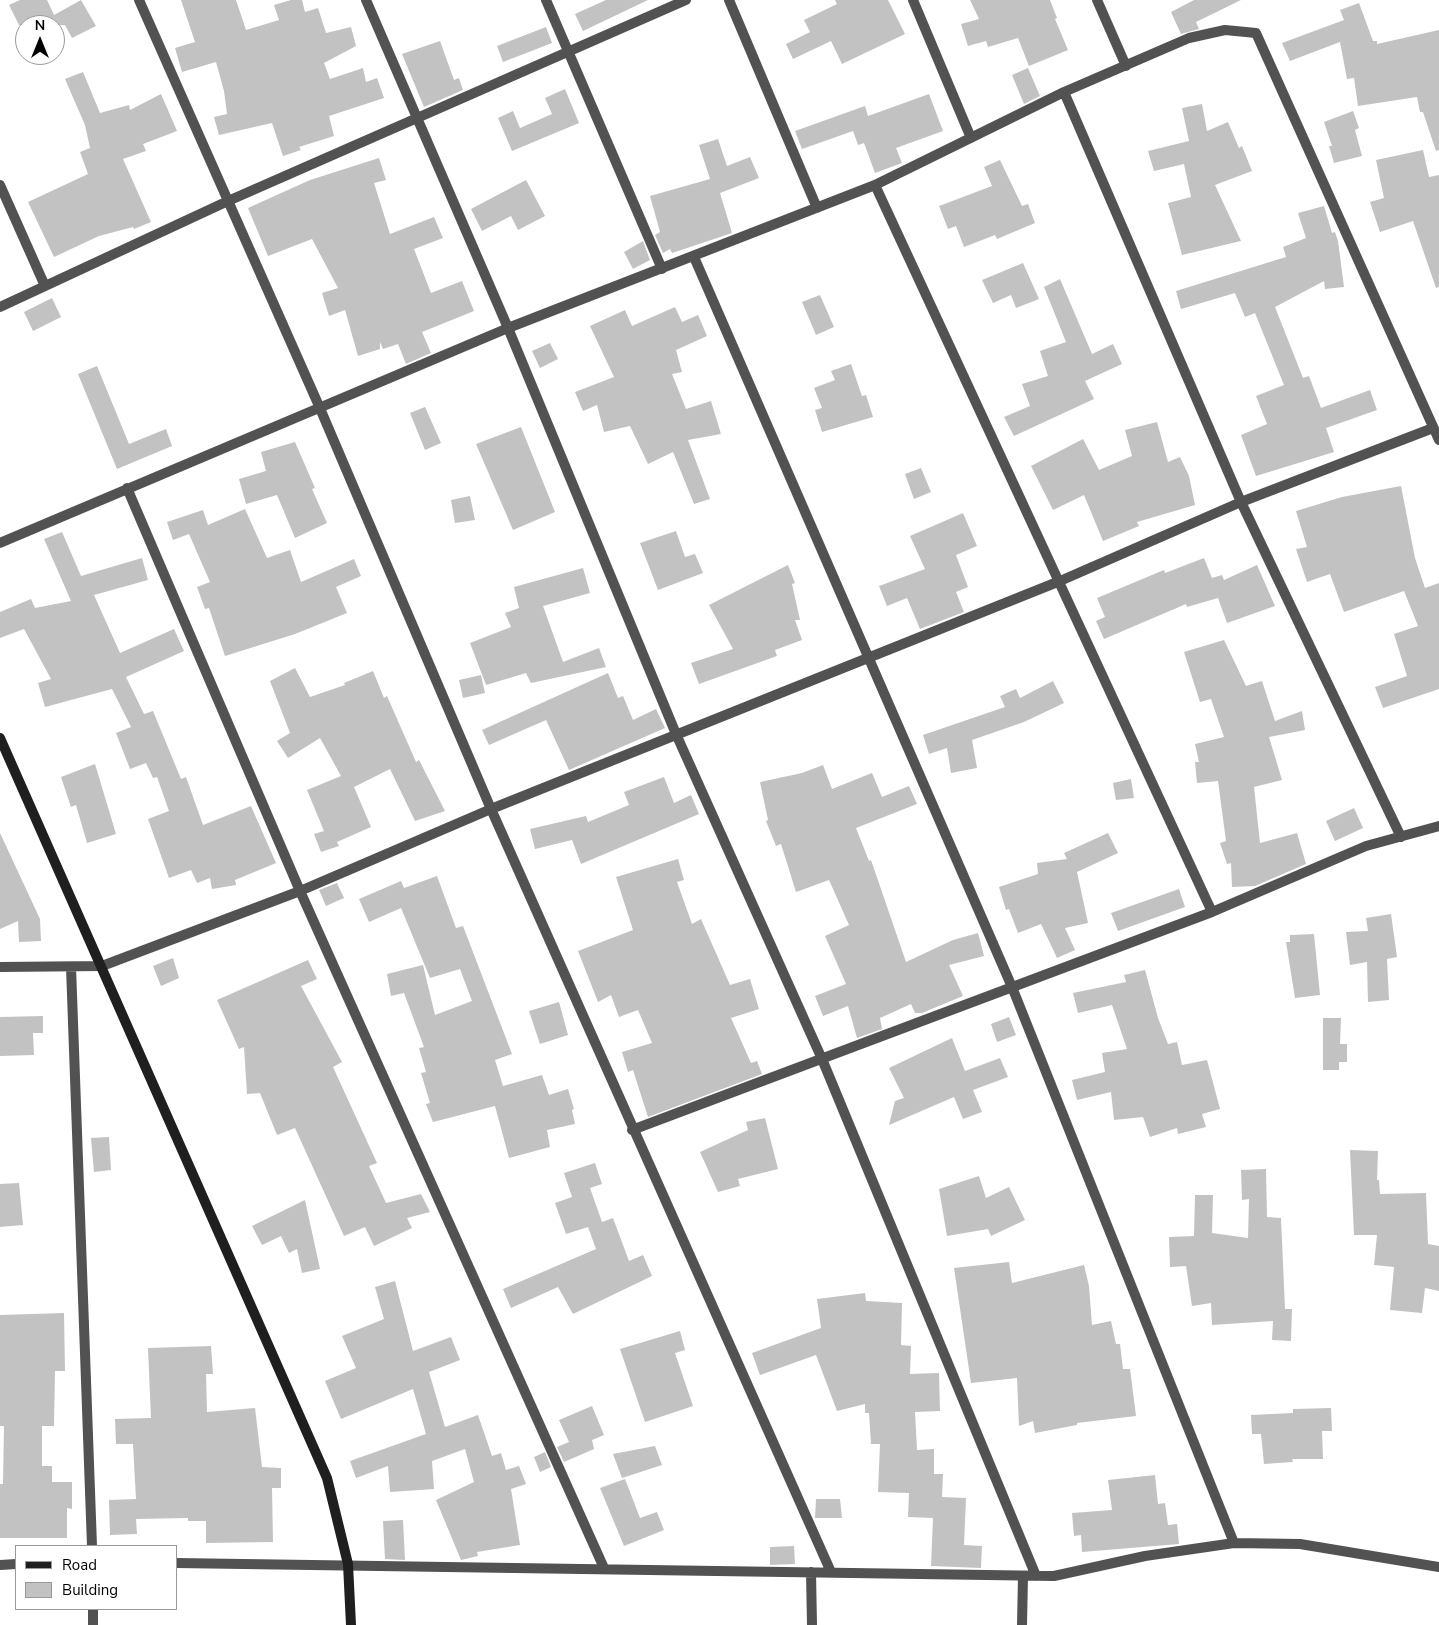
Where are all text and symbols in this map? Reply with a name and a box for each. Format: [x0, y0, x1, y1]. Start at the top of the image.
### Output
north arrow [15, 15, 65, 65]
text: N [35, 16, 45, 35]
legend [15, 1545, 178, 1610]
text: Road [62, 1555, 97, 1575]
text: Building [62, 1580, 118, 1600]

